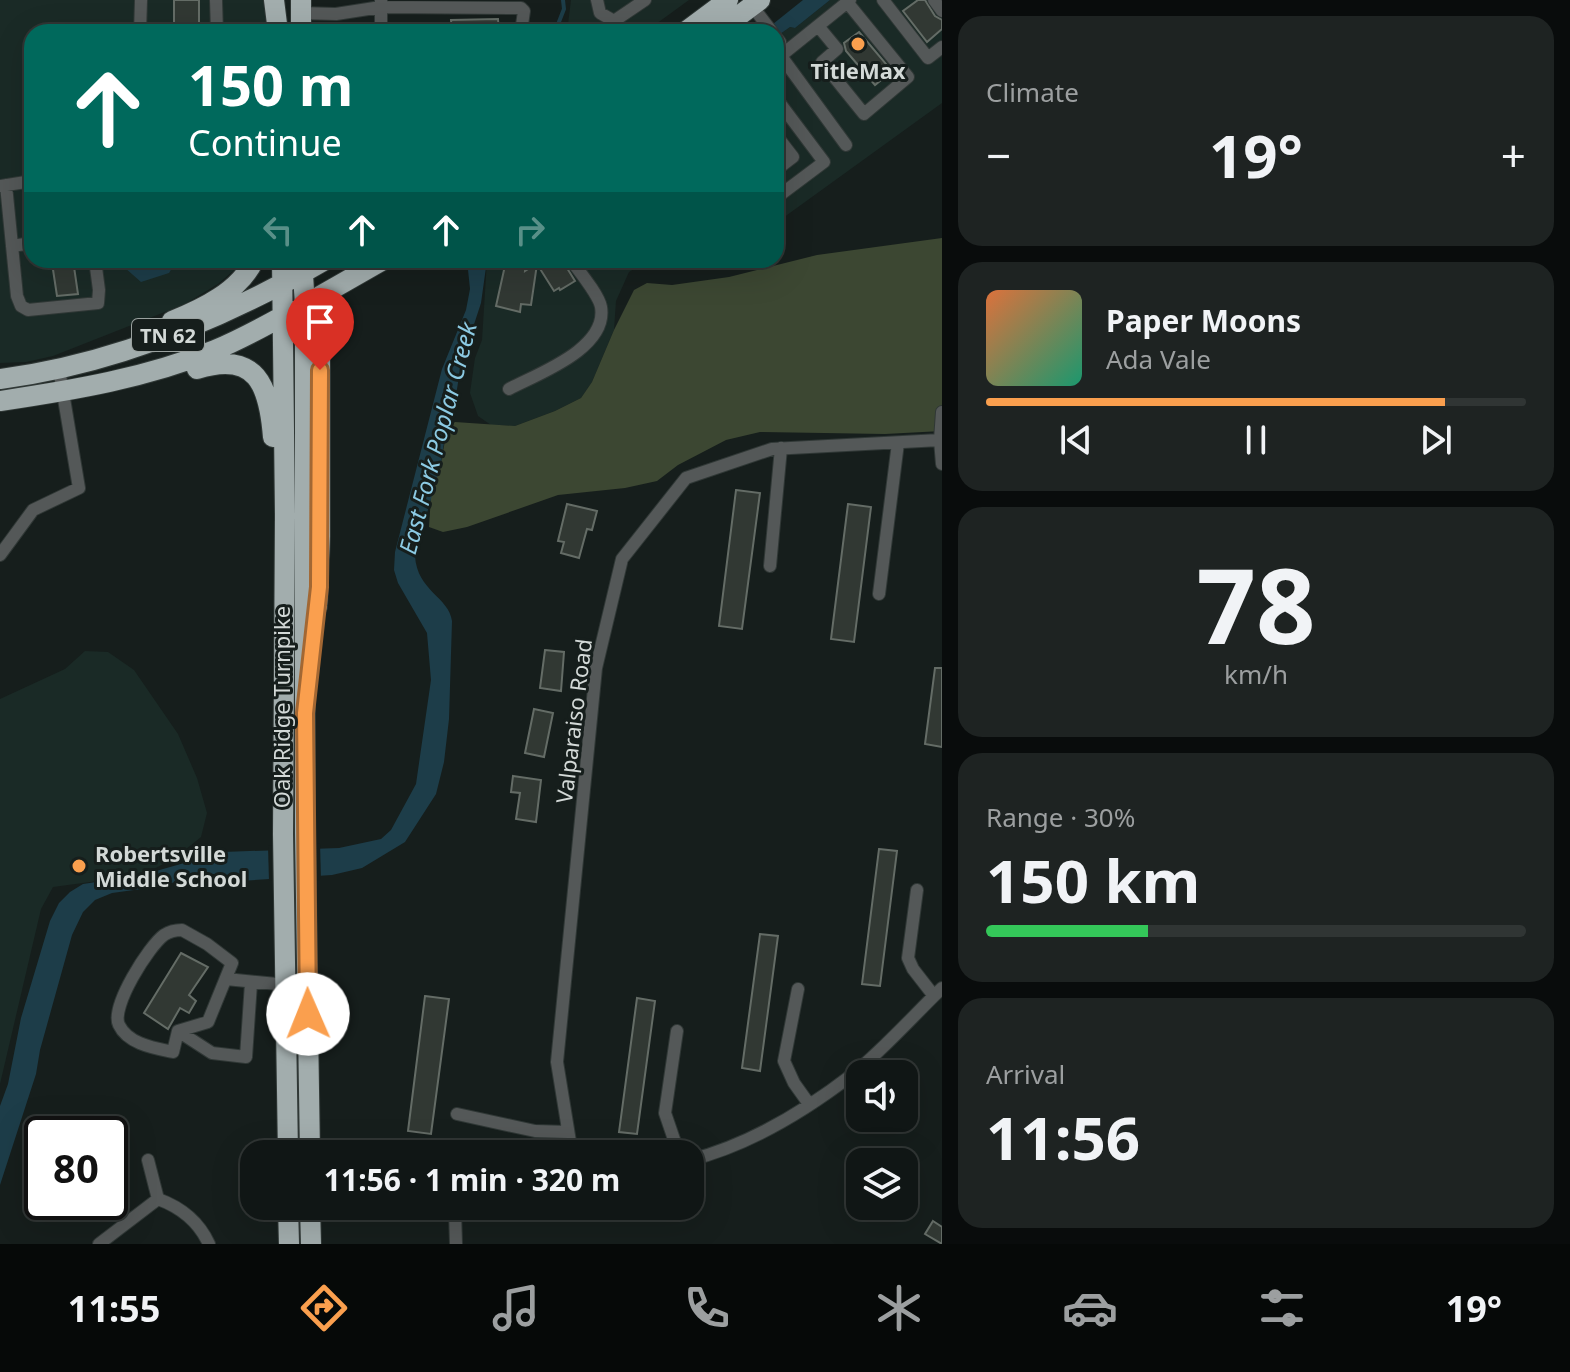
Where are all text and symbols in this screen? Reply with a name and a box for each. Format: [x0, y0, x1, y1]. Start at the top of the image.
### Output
marker: TitleMax [849, 35, 867, 53]
text: 150 m [188, 46, 353, 122]
place label: TitleMax [810, 55, 906, 85]
icon: ahead [56, 56, 160, 160]
text: Climate [986, 74, 1079, 110]
text: 19° [1209, 114, 1303, 196]
text: Continue [188, 118, 342, 167]
text: − [986, 125, 1011, 185]
text: + [1501, 125, 1526, 185]
icon: left [256, 208, 300, 252]
icon: ahead [340, 208, 384, 252]
icon: ahead [424, 208, 468, 252]
icon: right [508, 208, 552, 252]
pin [286, 288, 354, 370]
icon: arrive [298, 300, 342, 344]
text: Paper Moons [1106, 300, 1301, 341]
water label: East Fork Poplar Creek [390, 317, 484, 558]
road number: TN 62 [132, 319, 204, 351]
text: Ada Vale [1106, 341, 1211, 377]
icon: previous [1054, 418, 1098, 462]
icon: pause [1234, 418, 1278, 462]
icon: next [1414, 418, 1458, 462]
text: 78 [1197, 533, 1315, 674]
street label: Oak Ridge Turnpike [266, 606, 296, 808]
street label: Valparaiso Road [548, 637, 598, 805]
text: km/h [1224, 656, 1288, 692]
text: Range · 30% [986, 799, 1135, 835]
place label: Robertsville Middle School [95, 838, 247, 893]
text: 150 km [986, 839, 1200, 921]
marker: Robertsville Middle School [70, 857, 88, 875]
position arrow [266, 972, 350, 1056]
text: Arrival [986, 1056, 1065, 1092]
map controls [846, 1060, 918, 1220]
button: sound [846, 1060, 918, 1132]
text: 11:56 [986, 1096, 1140, 1178]
speed limit sign: 80 [24, 1116, 128, 1220]
button: layers [846, 1148, 918, 1220]
text: 11:56 · 1 min · 320 m [324, 1159, 620, 1200]
icon: directions [296, 1280, 352, 1336]
icon: music [488, 1280, 544, 1336]
icon: phone [679, 1280, 735, 1336]
icon: climate [871, 1280, 927, 1336]
icon: car [1062, 1280, 1118, 1336]
icon: filters [1254, 1280, 1310, 1336]
text: 11:55 [68, 1284, 160, 1333]
text: 19° [1446, 1284, 1502, 1333]

